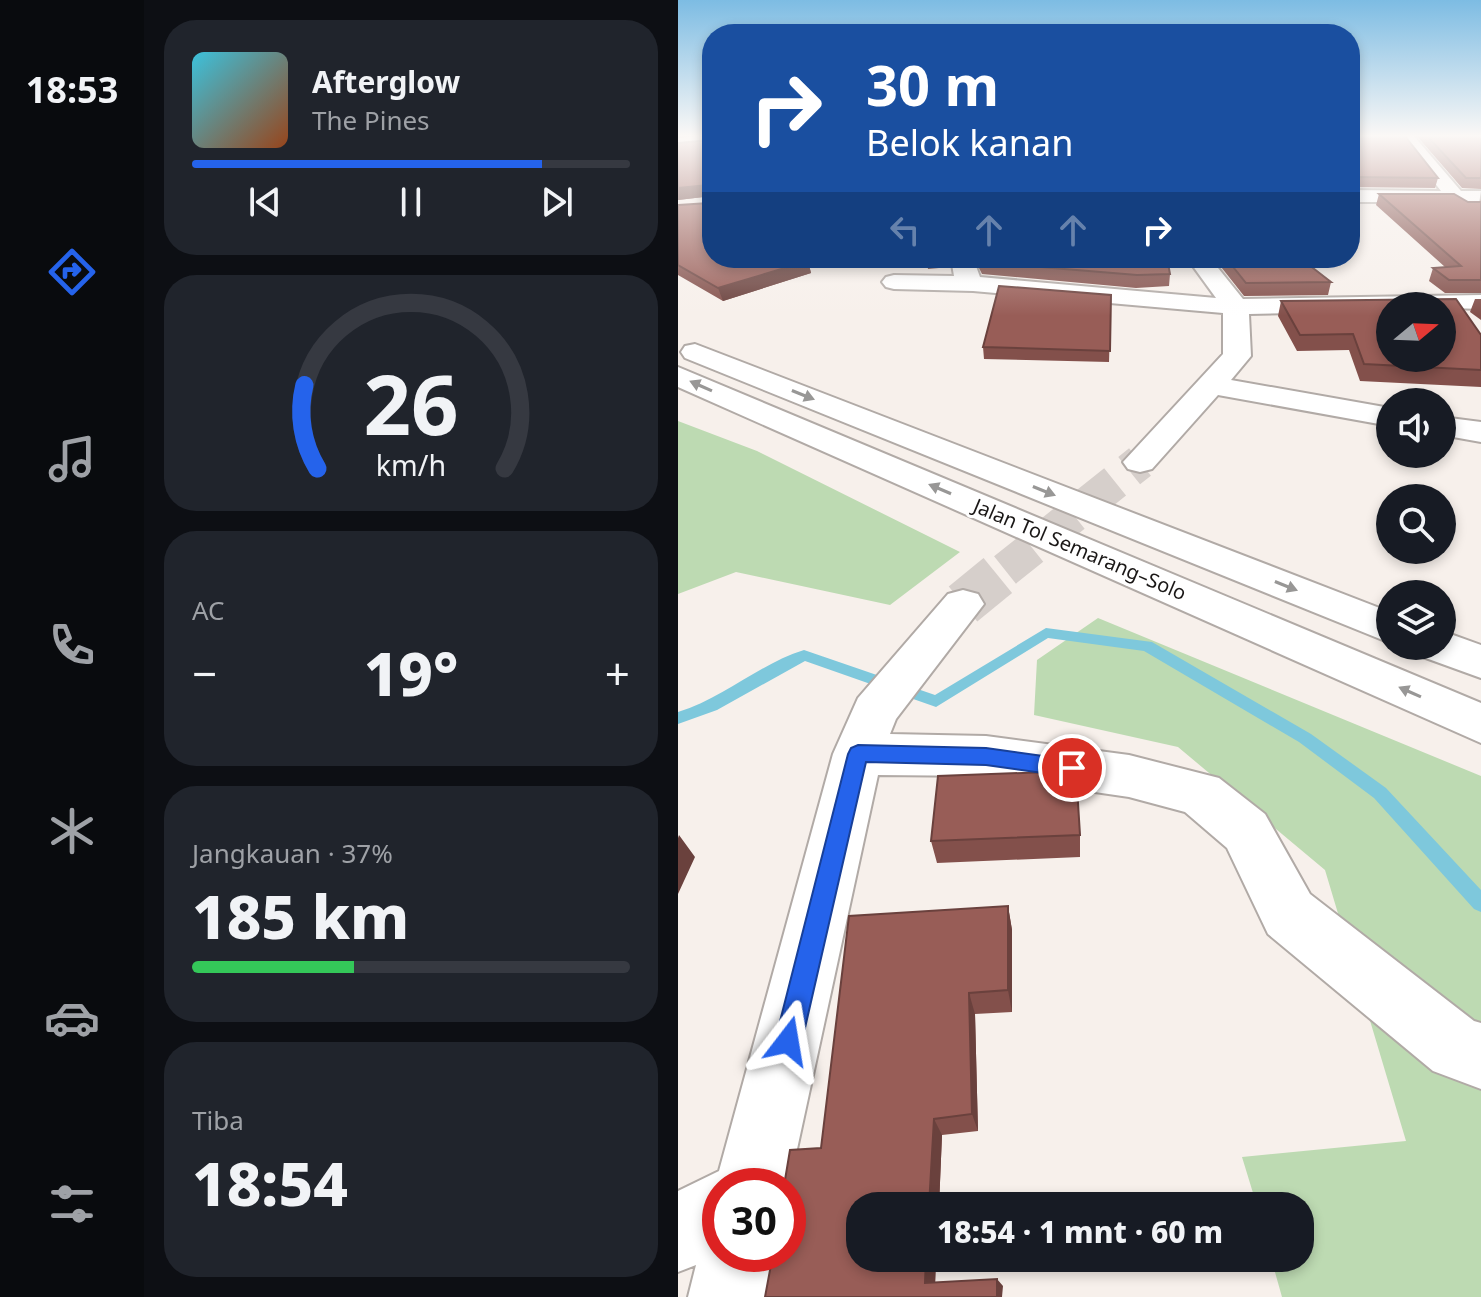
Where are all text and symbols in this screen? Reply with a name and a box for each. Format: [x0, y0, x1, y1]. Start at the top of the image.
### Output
text: 30 m [866, 46, 999, 122]
icon: right [734, 56, 838, 160]
text: Afterglow [312, 61, 460, 102]
text: 18:53 [26, 65, 118, 114]
text: The Pines [312, 102, 430, 138]
text: Belok kanan [866, 118, 1073, 167]
icon: previous [243, 180, 287, 224]
icon: pause [389, 180, 433, 224]
icon: next [535, 180, 579, 224]
icon: left [883, 208, 927, 252]
icon: ahead [967, 208, 1011, 252]
icon: ahead [1051, 208, 1095, 252]
icon: right [1135, 208, 1179, 252]
icon: directions [44, 244, 100, 300]
north arrow [1376, 292, 1456, 372]
map controls [1376, 292, 1456, 660]
text: 26 [363, 346, 459, 459]
one-way arrow [689, 380, 713, 393]
button: sound [1376, 388, 1456, 468]
one-way arrow [791, 389, 815, 402]
icon: music [44, 431, 100, 487]
text: km/h [376, 445, 446, 484]
one-way arrow [928, 482, 952, 495]
button: search [1376, 484, 1456, 564]
one-way arrow [1032, 485, 1056, 498]
street label: Jalan Tol Semarang–Solo [967, 491, 1191, 606]
one-way arrow [1274, 580, 1298, 593]
button: layers [1376, 580, 1456, 660]
text: AC [192, 592, 225, 628]
icon: phone [44, 617, 100, 673]
text: 19° [364, 632, 458, 714]
text: − [192, 643, 217, 703]
text: + [605, 643, 630, 703]
one-way arrow [1398, 686, 1421, 699]
pin [1038, 734, 1106, 802]
icon: arrive [1050, 746, 1094, 790]
icon: climate [44, 803, 100, 859]
text: Jangkauan · 37% [192, 835, 393, 871]
text: 185 km [192, 875, 409, 957]
icon: car [44, 990, 100, 1046]
position arrow [746, 999, 830, 1083]
text: Tiba [192, 1102, 244, 1138]
text: 18:54 [192, 1142, 348, 1224]
speed limit sign: 30 [702, 1168, 806, 1272]
icon: filters [44, 1176, 100, 1232]
text: 18:54 · 1 mnt · 60 m [937, 1211, 1223, 1252]

